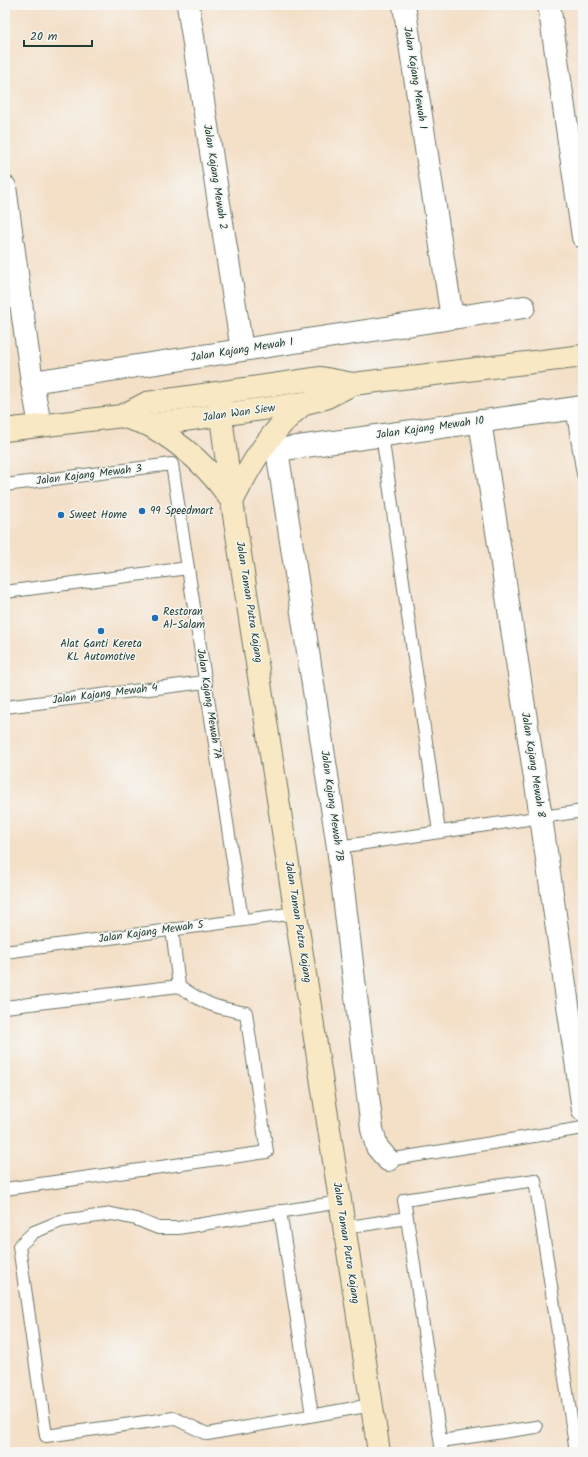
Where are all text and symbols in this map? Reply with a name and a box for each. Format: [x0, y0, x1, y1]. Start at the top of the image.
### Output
scale bar [24, 22, 92, 48]
street label: Jalan Kajang Mewah 1 [398, 25, 432, 131]
text: 20 m [30, 27, 58, 46]
street label: Jalan Kajang Mewah 2 [198, 123, 232, 231]
street label: Jalan Kajang Mewah 1 [189, 333, 295, 367]
street label: Jalan Wan Siew [201, 399, 277, 427]
street label: Jalan Kajang Mewah 10 [375, 411, 486, 444]
street label: Jalan Kajang Mewah 3 [35, 460, 143, 490]
place label: 99 Speedmart [150, 502, 214, 520]
place label: Sweet Home [69, 506, 127, 524]
marker: 99 Speedmart [137, 506, 147, 516]
marker: Sweet Home [56, 510, 66, 520]
street label: Jalan Taman Putra Kajang [230, 540, 268, 664]
place label: Restoran Al-Salam [163, 603, 205, 634]
marker: Restoran Al-Salam [150, 613, 160, 623]
marker: Alat Ganti Kereta KL Automotive [96, 626, 106, 636]
place label: Alat Ganti Kereta KL Automotive [60, 635, 142, 666]
street label: Jalan Kajang Mewah 7A [191, 647, 227, 761]
street label: Jalan Kajang Mewah 4 [51, 679, 159, 709]
street label: Jalan Kajang Mewah 8 [516, 711, 550, 819]
street label: Jalan Kajang Mewah 7B [315, 749, 349, 863]
street label: Jalan Taman Putra Kajang [279, 860, 317, 984]
street label: Jalan Kajang Mewah 5 [97, 916, 206, 948]
street label: Jalan Taman Putra Kajang [327, 1181, 365, 1305]

